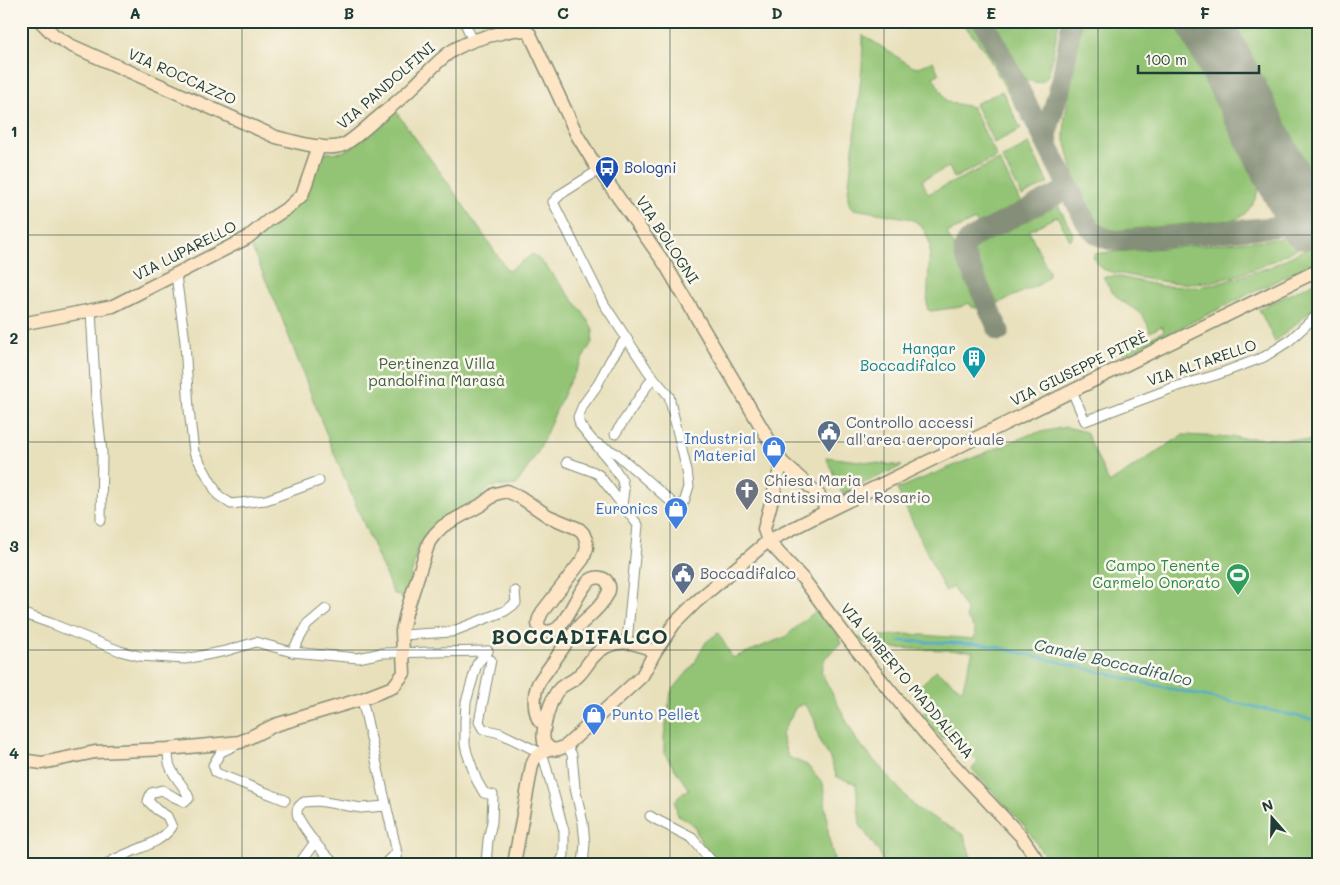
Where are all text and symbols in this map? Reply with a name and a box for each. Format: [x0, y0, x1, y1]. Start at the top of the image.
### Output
text: A [129, 2, 141, 23]
text: B [344, 2, 354, 23]
text: C [557, 2, 569, 23]
text: D [771, 2, 783, 23]
text: E [986, 2, 996, 23]
text: F [1200, 2, 1210, 23]
street label: VIA PANDOLFINI [332, 37, 439, 133]
scale bar [1138, 42, 1259, 74]
street label: VIA ROCCAZZO [125, 43, 240, 109]
text: 100 m [1145, 49, 1187, 69]
text: 1 [10, 120, 18, 141]
bus stop icon: Bologni [594, 155, 620, 189]
place label: Bologni [624, 157, 676, 177]
street label: VIA BOLOGNI [632, 192, 704, 288]
street label: VIA LUPARELLO [129, 215, 240, 285]
street label: VIA GIUSEPPE PITRÈ [1007, 326, 1151, 410]
text: 2 [10, 327, 19, 348]
street label: VIA ALTARELLO [1144, 334, 1259, 390]
place label: Hangar Boccadifalco [860, 338, 956, 375]
building icon: Hangar Boccadifalco [961, 345, 987, 379]
park label: Pertinenza Villa pandolfina Marasà [369, 353, 505, 390]
place label: Controllo accessi all'area aeroportuale [846, 412, 1004, 449]
public building icon: Controllo accessi all'area aeroportuale [816, 419, 842, 453]
place label: Industrial Material [684, 428, 756, 465]
shop icon: Industrial Material [761, 435, 787, 469]
place label: Chiesa Maria Santissima del Rosario [764, 470, 930, 507]
church icon: Chiesa Maria Santissima del Rosario [734, 477, 760, 511]
shop icon: Euronics [663, 496, 689, 530]
place label: Euronics [596, 498, 658, 518]
text: 3 [9, 535, 19, 556]
place label: Campo Tenente Carmelo Onorato [1092, 555, 1220, 592]
public building icon: Boccadifalco [670, 561, 696, 595]
sports icon: Campo Tenente Carmelo Onorato [1225, 562, 1251, 596]
place label: Boccadifalco [700, 563, 796, 583]
street label: VIA UMBERTO MADDALENA [837, 598, 979, 762]
district label: BOCCADIFALCO [491, 623, 669, 649]
water label: Canale Boccadifalco [1032, 633, 1195, 690]
shop icon: Punto Pellet [581, 702, 607, 736]
place label: Punto Pellet [612, 704, 700, 724]
text: 4 [9, 742, 19, 763]
north arrow [1248, 792, 1298, 842]
text: N [1259, 795, 1276, 816]

